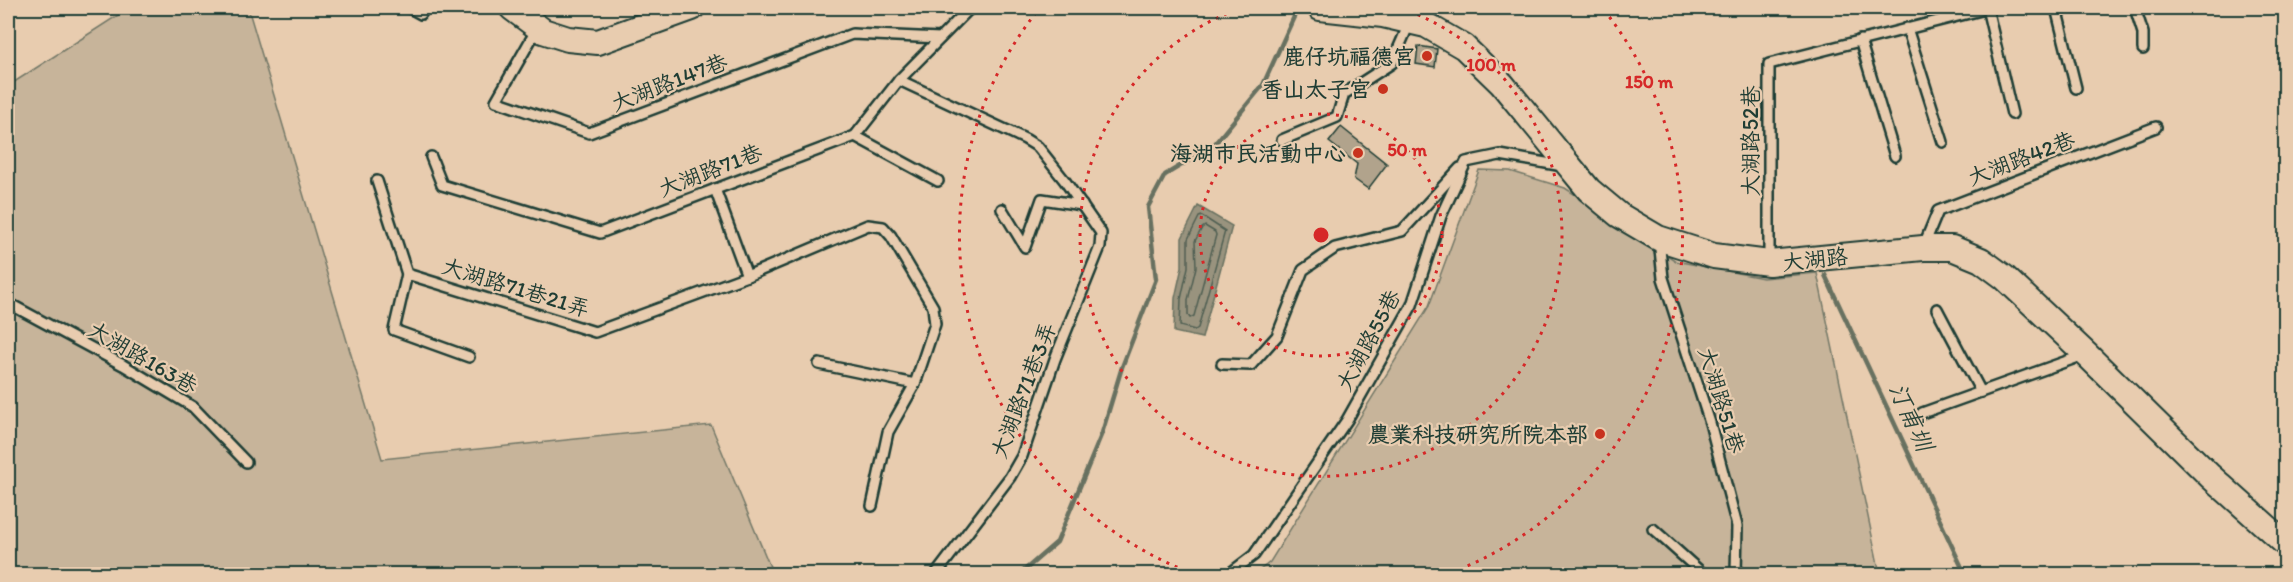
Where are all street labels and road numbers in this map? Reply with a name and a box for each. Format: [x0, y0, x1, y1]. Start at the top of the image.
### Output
street label: 大湖路147巷 [607, 48, 731, 117]
street label: 大湖路52巷 [1737, 85, 1764, 197]
street label: 大湖路42巷 [1964, 126, 2079, 191]
street label: 大湖路71巷 [654, 138, 766, 203]
street label: 大湖路 [1781, 243, 1849, 276]
street label: 大湖路71巷21弄 [439, 252, 593, 323]
street label: 大湖路55巷 [1330, 285, 1406, 396]
street label: 大湖路163巷 [83, 315, 202, 400]
street label: 大湖路71巷3弄 [985, 319, 1062, 462]
street label: 大湖路51巷 [1693, 344, 1750, 457]

